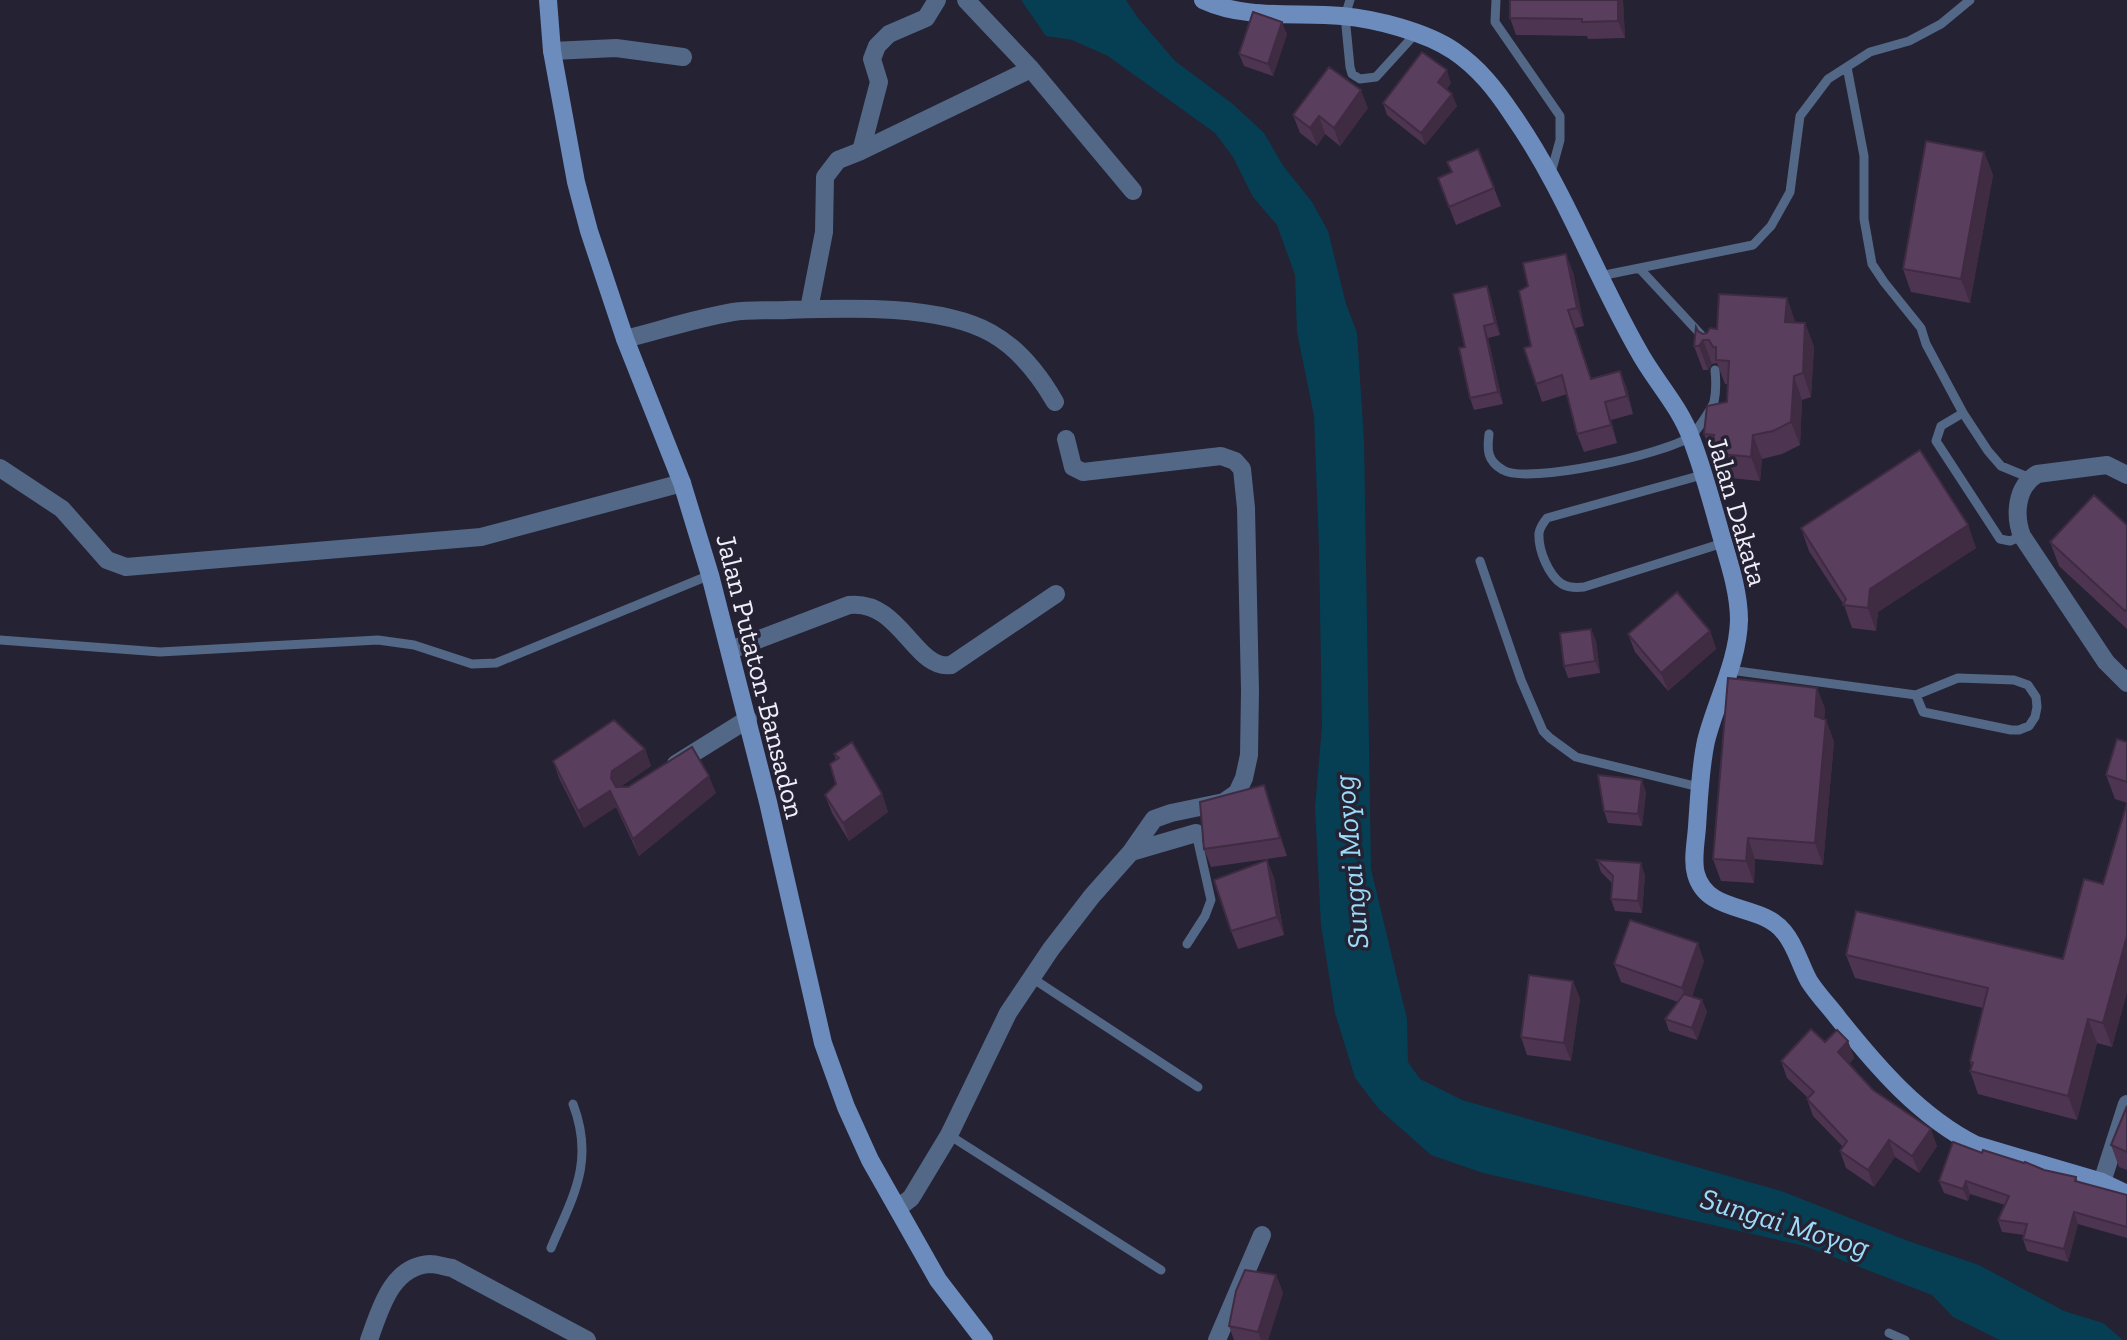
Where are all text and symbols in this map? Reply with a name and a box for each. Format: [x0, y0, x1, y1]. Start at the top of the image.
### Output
street label: Jalan Dakata [1700, 433, 1775, 590]
street label: Jalan Putaton-Bansadon [709, 530, 812, 822]
water label: Sungai Moyog [1325, 773, 1377, 951]
water label: Sungai Moyog [1696, 1180, 1874, 1266]

